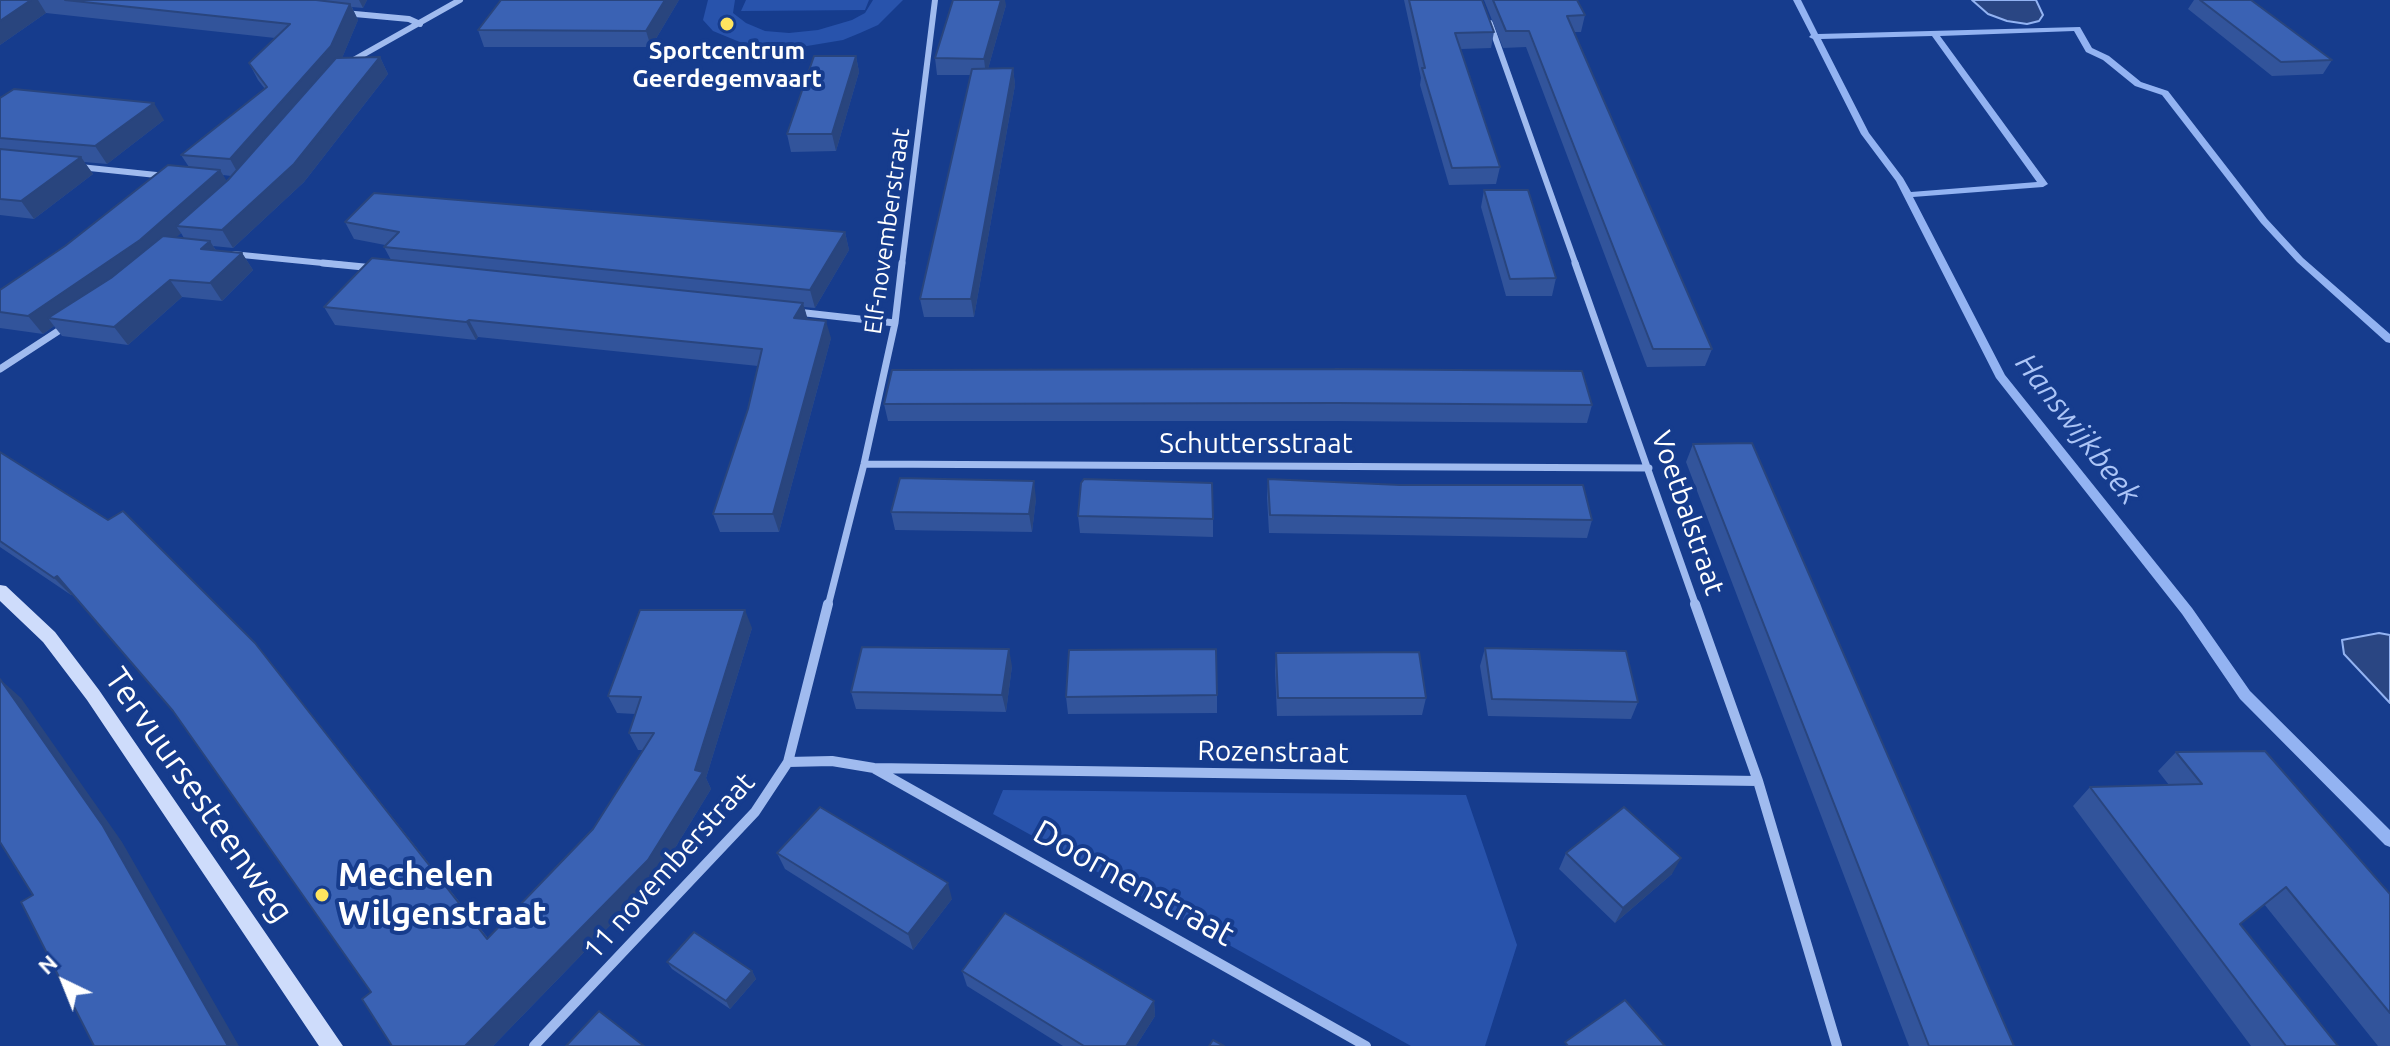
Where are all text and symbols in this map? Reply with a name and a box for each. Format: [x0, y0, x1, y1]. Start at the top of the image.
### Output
marker: Sportcentrum Geerdegemvaart [718, 15, 736, 33]
place label: Sportcentrum Geerdegemvaart [632, 37, 822, 93]
street label: Elf-novemberstraat [858, 126, 916, 336]
water label: Hanswijkbeek [2008, 346, 2148, 512]
street label: Schuttersstraat [1159, 427, 1353, 461]
street label: Voetbalstraat [1644, 427, 1732, 599]
street label: Tervuursesteenweg [96, 660, 302, 930]
street label: Rozenstraat [1197, 734, 1349, 770]
street label: 11 novemberstraat [576, 766, 762, 966]
street label: Doornenstraat [1026, 811, 1242, 955]
place label: Mechelen Wilgenstraat [338, 855, 547, 934]
marker: Mechelen Wilgenstraat [313, 886, 331, 904]
north arrow [24, 942, 104, 1022]
text: N [33, 949, 62, 979]

